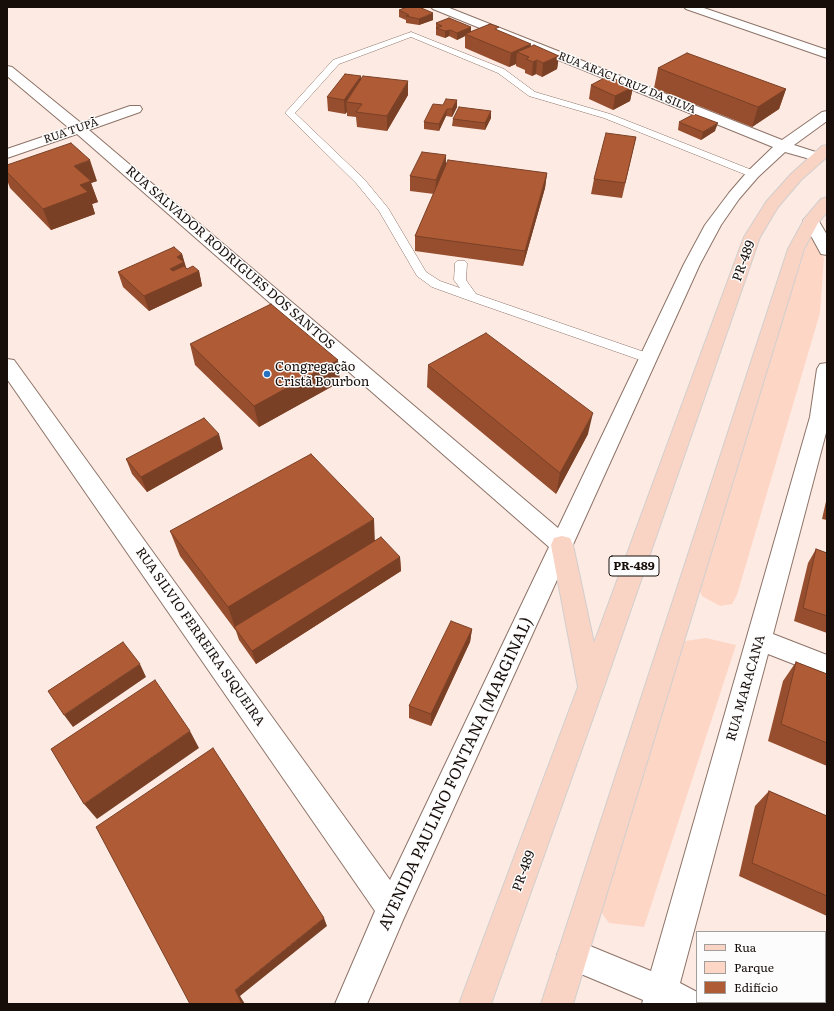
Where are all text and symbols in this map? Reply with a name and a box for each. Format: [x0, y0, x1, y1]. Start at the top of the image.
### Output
street label: RUA ARACI CRUZ DA SILVA [556, 49, 698, 117]
street label: RUA TUPÃ [42, 116, 100, 146]
street label: RUA SALVADOR RODRIGUES DOS SANTOS [122, 163, 338, 353]
street label: PR-489 [729, 238, 759, 284]
place label: Congregação Cristã Bourbon [275, 359, 369, 390]
marker: Congregação Cristã Bourbon [262, 369, 272, 379]
street label: RUA SILVIO FERREIRA SIQUEIRA [132, 545, 268, 729]
road number: PR-489 [609, 556, 659, 576]
street label: AVENIDA PAULINO FONTANA (MARGINAL) [375, 614, 537, 934]
street label: RUA MARACANA [723, 633, 769, 743]
street label: PR-489 [509, 848, 539, 894]
legend [696, 931, 826, 1003]
text: Rua [734, 938, 756, 956]
text: Parque [734, 958, 774, 976]
text: Edifício [734, 978, 778, 996]

